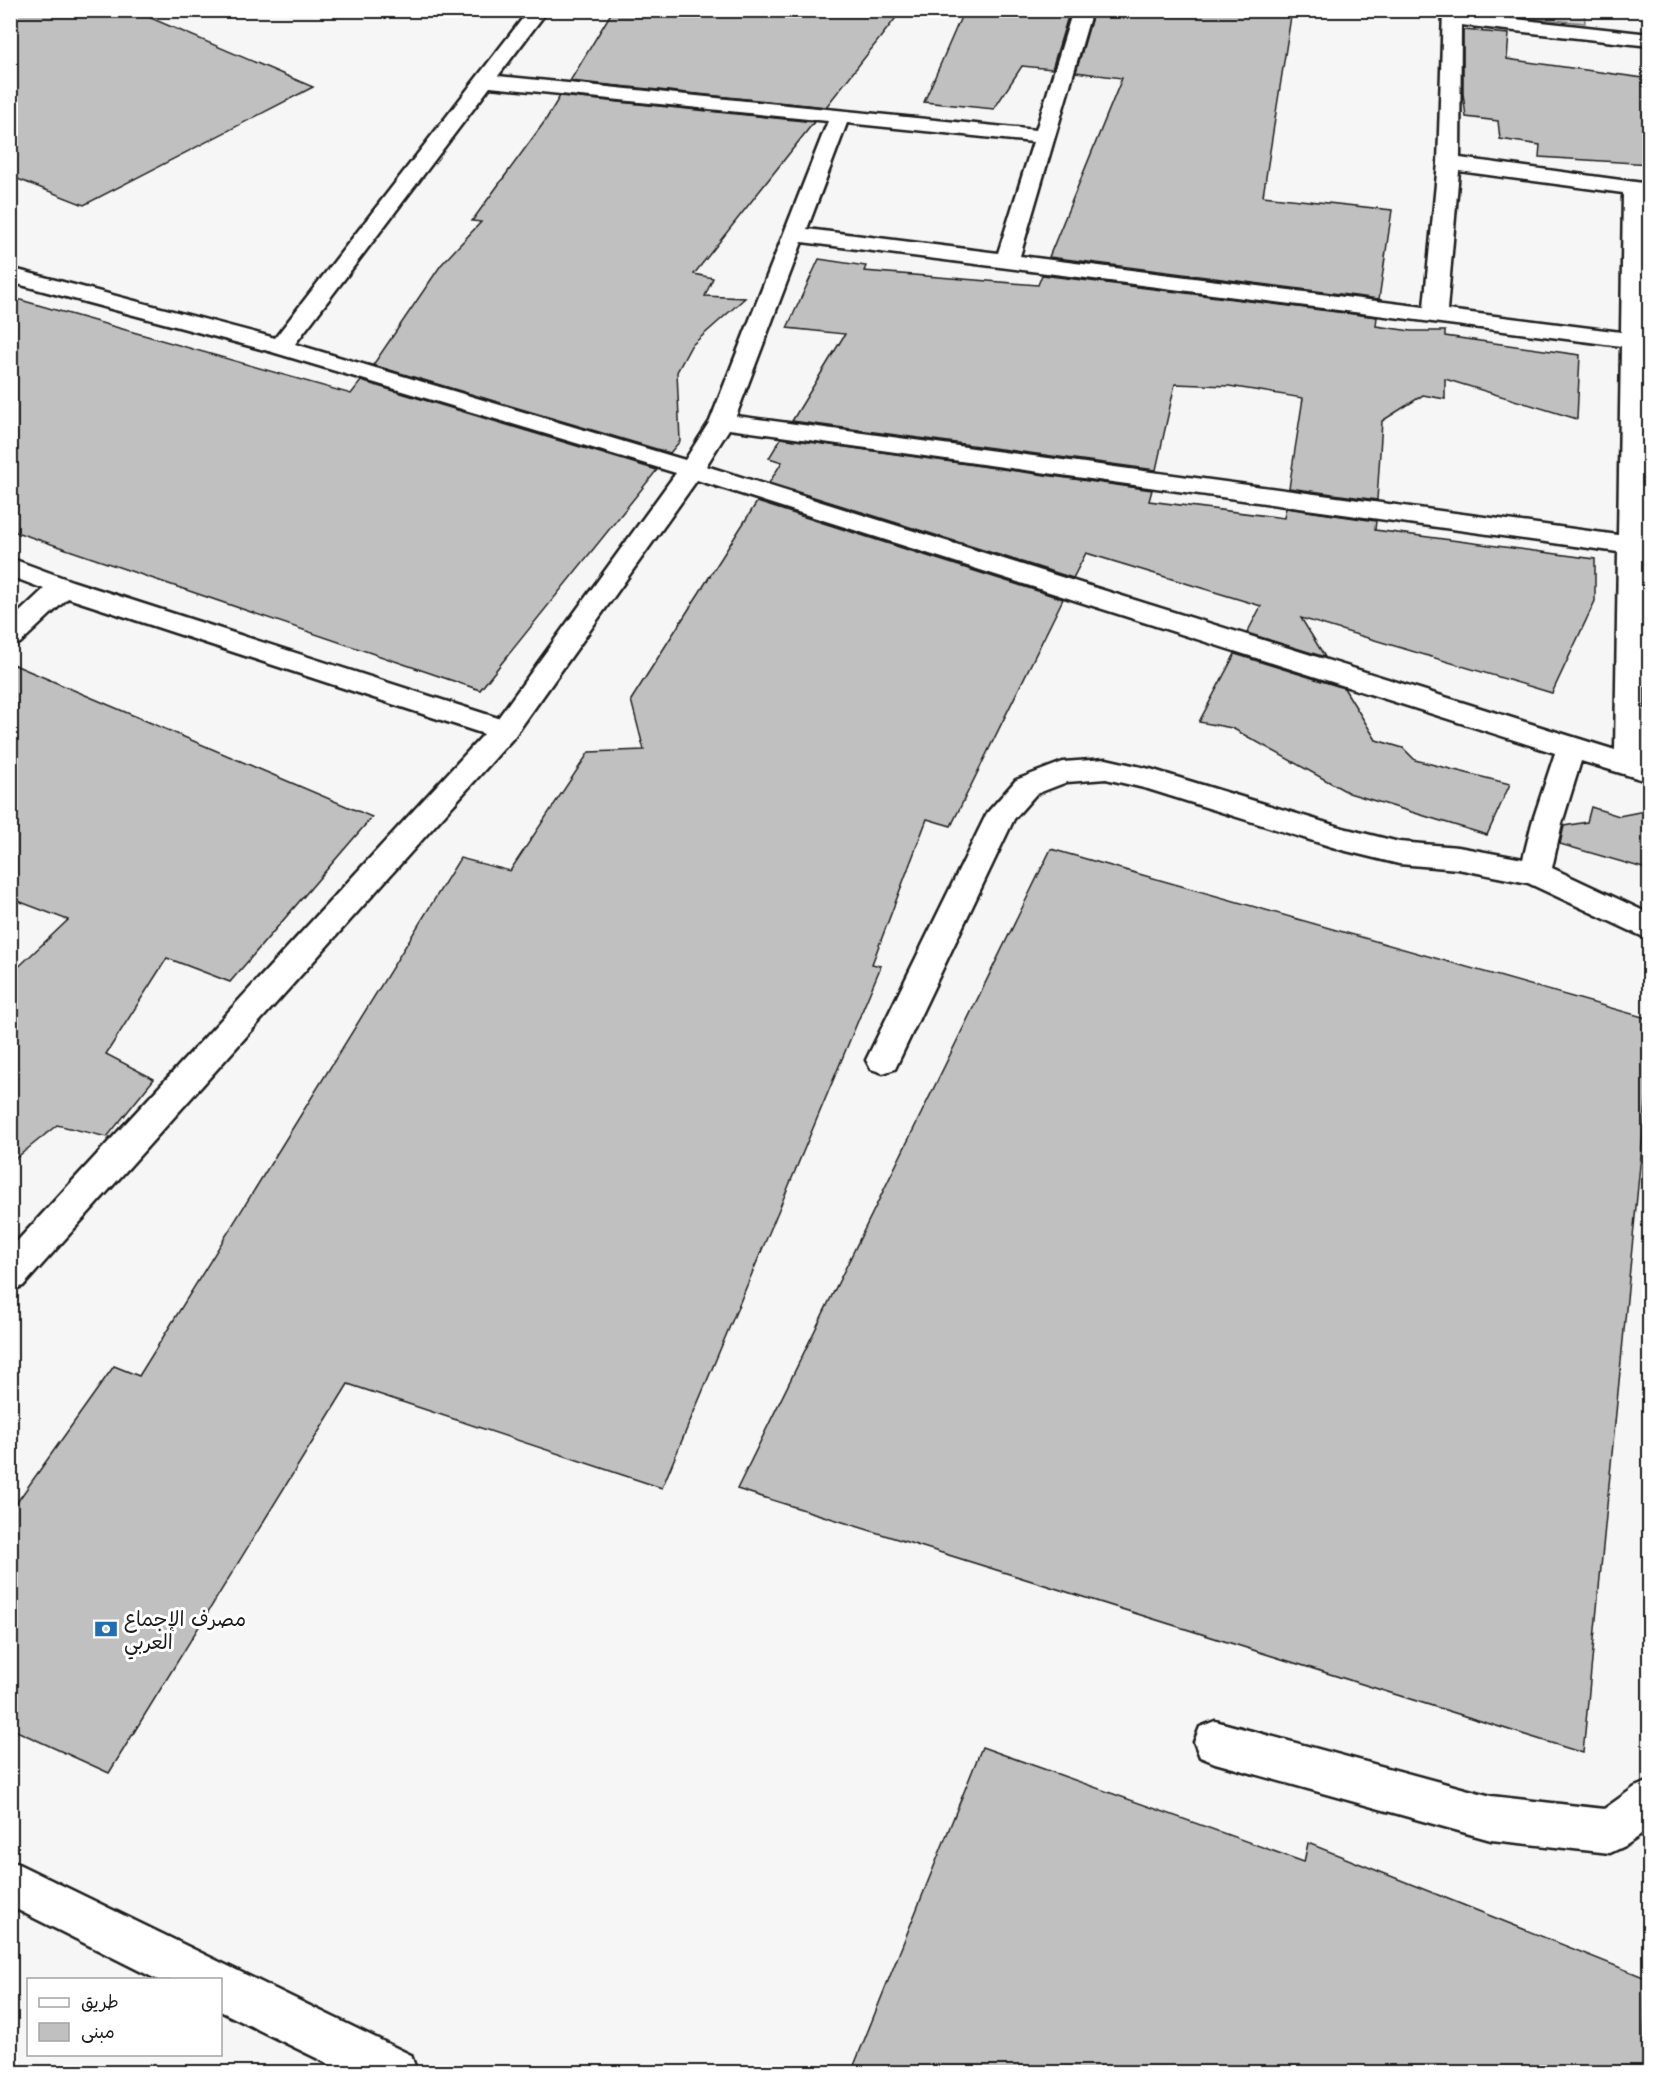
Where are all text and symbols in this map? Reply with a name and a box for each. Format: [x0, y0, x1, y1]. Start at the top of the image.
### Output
place label: مصرف الإجماع العربي [124, 1605, 246, 1660]
bank icon: مصرف الإجماع العربي [93, 1616, 119, 1642]
legend [27, 1978, 222, 2056]
text: طريق [81, 1989, 119, 2013]
text: مبنى [81, 2019, 115, 2043]

